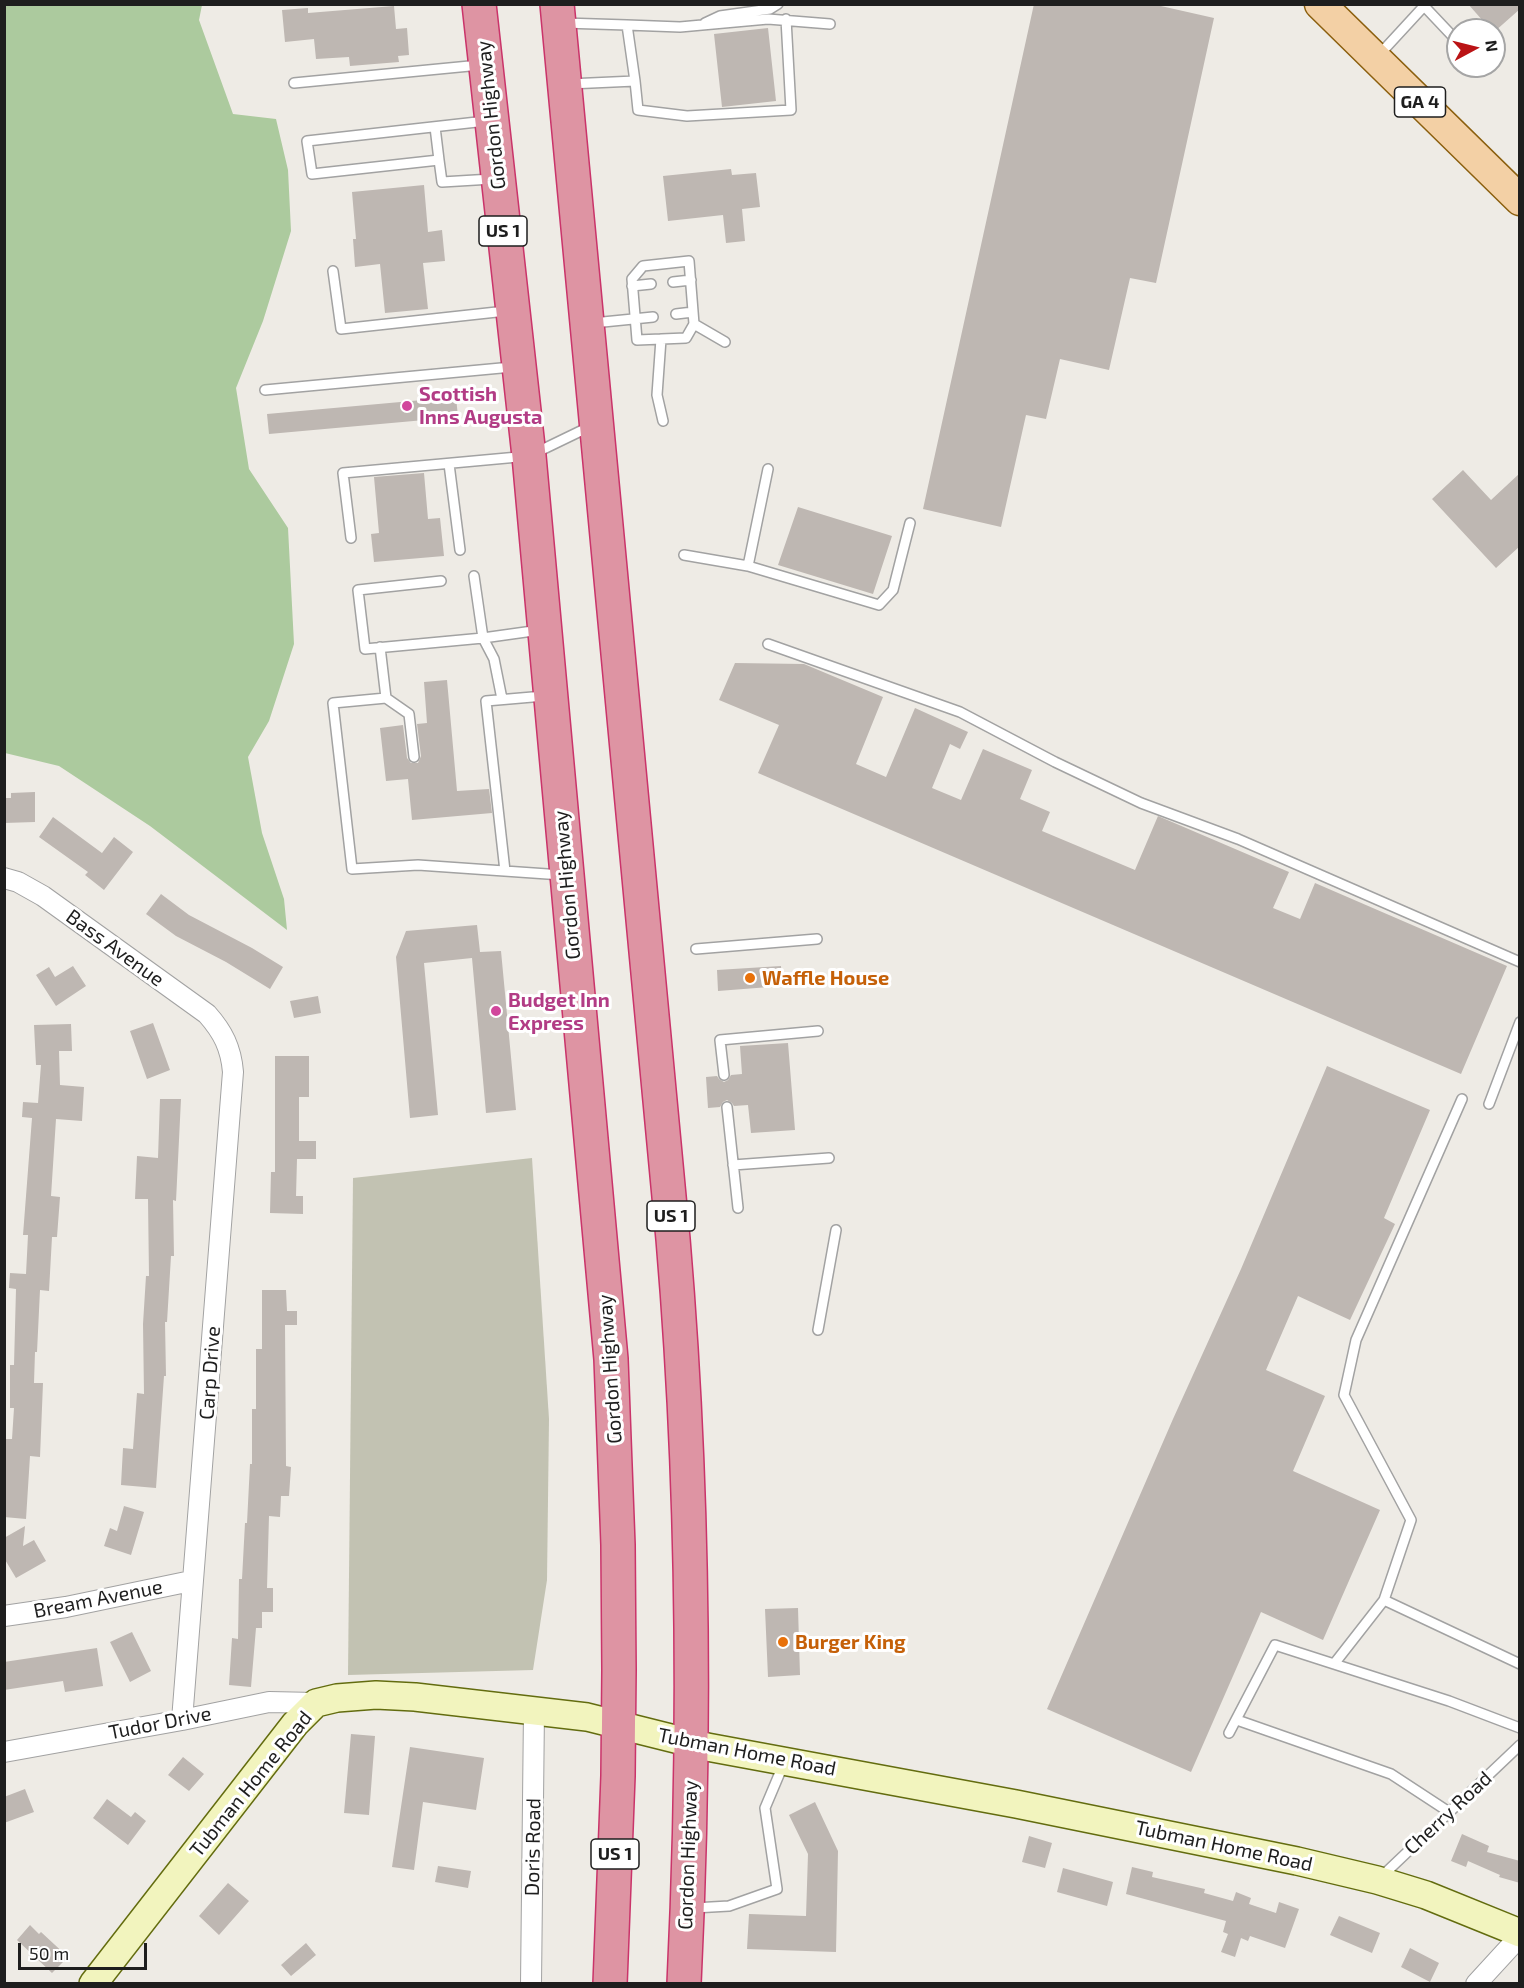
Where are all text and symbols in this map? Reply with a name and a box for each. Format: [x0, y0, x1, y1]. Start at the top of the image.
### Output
north arrow [1446, 18, 1506, 78]
street label: Gordon Highway [471, 39, 511, 191]
text: N [1482, 39, 1503, 53]
road number: GA 4 [1394, 87, 1446, 117]
road number: US 1 [479, 216, 527, 246]
place label: Scottish Inns Augusta [419, 382, 542, 429]
marker: Scottish Inns Augusta [400, 399, 414, 413]
street label: Gordon Highway [549, 809, 585, 961]
street label: Bass Avenue [61, 904, 169, 992]
place label: Waffle House [762, 966, 889, 990]
marker: Waffle House [743, 971, 757, 985]
place label: Budget Inn Express [508, 988, 610, 1035]
marker: Budget Inn Express [489, 1004, 503, 1018]
road number: US 1 [647, 1201, 695, 1231]
street label: Gordon Highway [593, 1293, 627, 1445]
street label: Carp Drive [195, 1325, 225, 1421]
street label: Bream Avenue [31, 1575, 165, 1623]
place label: Burger King [795, 1630, 906, 1654]
marker: Burger King [776, 1635, 790, 1649]
street label: Tudor Drive [107, 1701, 213, 1745]
street label: Tubman Home Road [185, 1706, 317, 1862]
street label: Tubman Home Road [656, 1723, 838, 1781]
street label: Cherry Road [1399, 1766, 1497, 1860]
street label: Gordon Highway [673, 1780, 703, 1930]
street label: Doris Road [520, 1798, 546, 1896]
street label: Tubman Home Road [1133, 1815, 1315, 1877]
road number: US 1 [591, 1839, 639, 1869]
scale bar [21, 1931, 150, 1969]
text: 50 m [29, 1942, 69, 1964]

